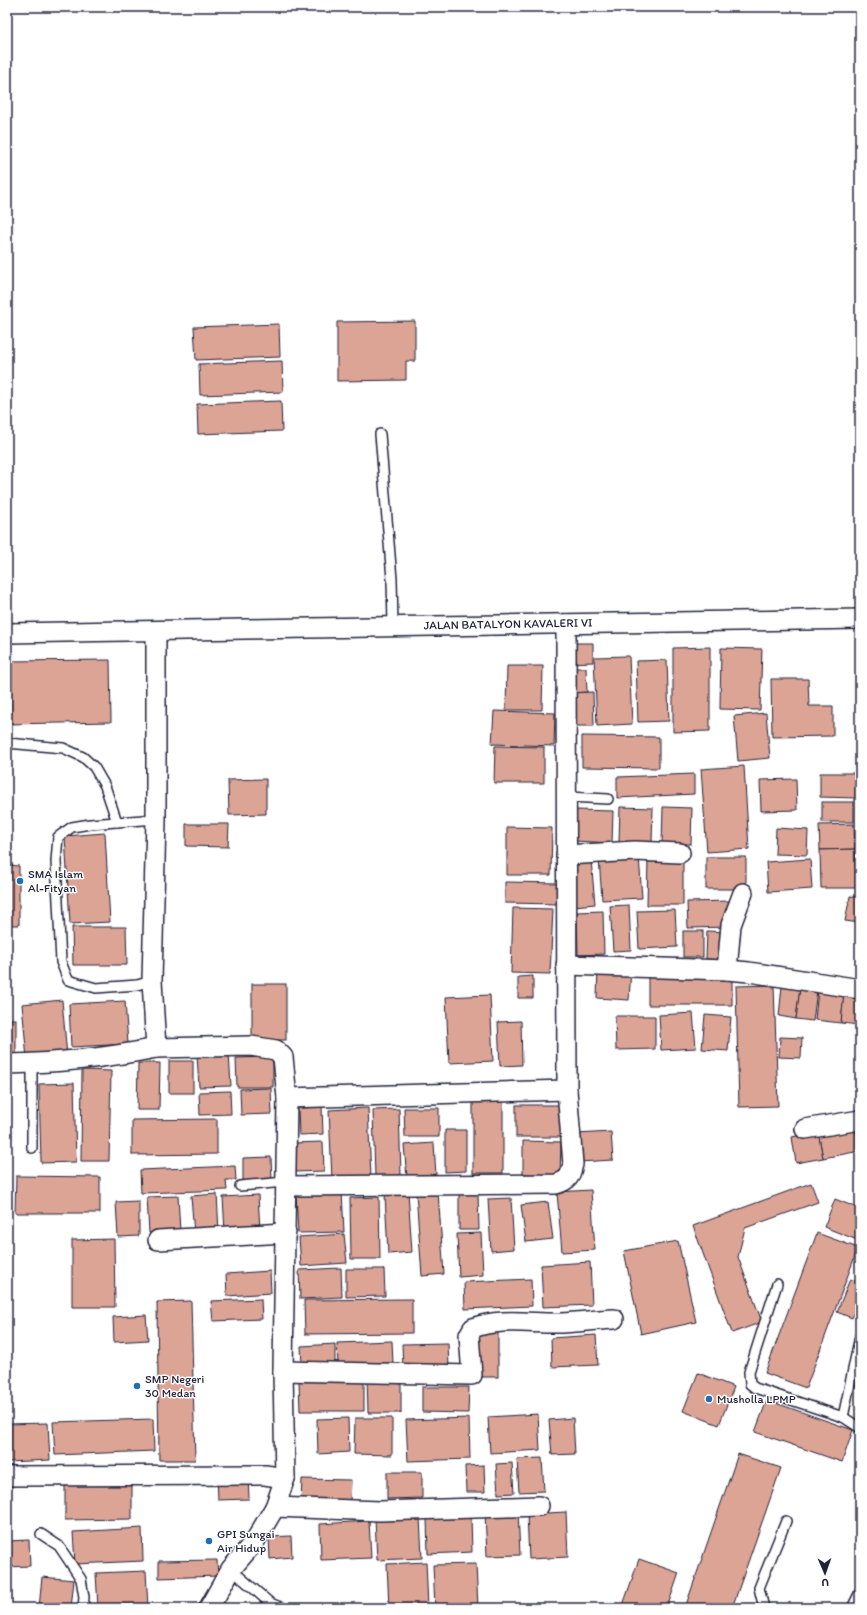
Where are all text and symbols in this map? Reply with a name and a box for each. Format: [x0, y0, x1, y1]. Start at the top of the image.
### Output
street label: JALAN BATALYON KAVALERI VI [424, 616, 592, 632]
place label: SMA Islam Al-Fityan [28, 867, 83, 895]
marker: SMA Islam Al-Fityan [15, 876, 25, 886]
place label: SMP Negeri 30 Medan [145, 1372, 204, 1400]
marker: SMP Negeri 30 Medan [132, 1381, 142, 1391]
place label: Musholla LPMP [717, 1392, 796, 1406]
marker: Musholla LPMP [704, 1394, 714, 1404]
place label: GPI Sungai Air Hidup [217, 1527, 275, 1555]
marker: GPI Sungai Air Hidup [204, 1536, 214, 1546]
north arrow [805, 1553, 845, 1593]
text: U [821, 1576, 829, 1589]

